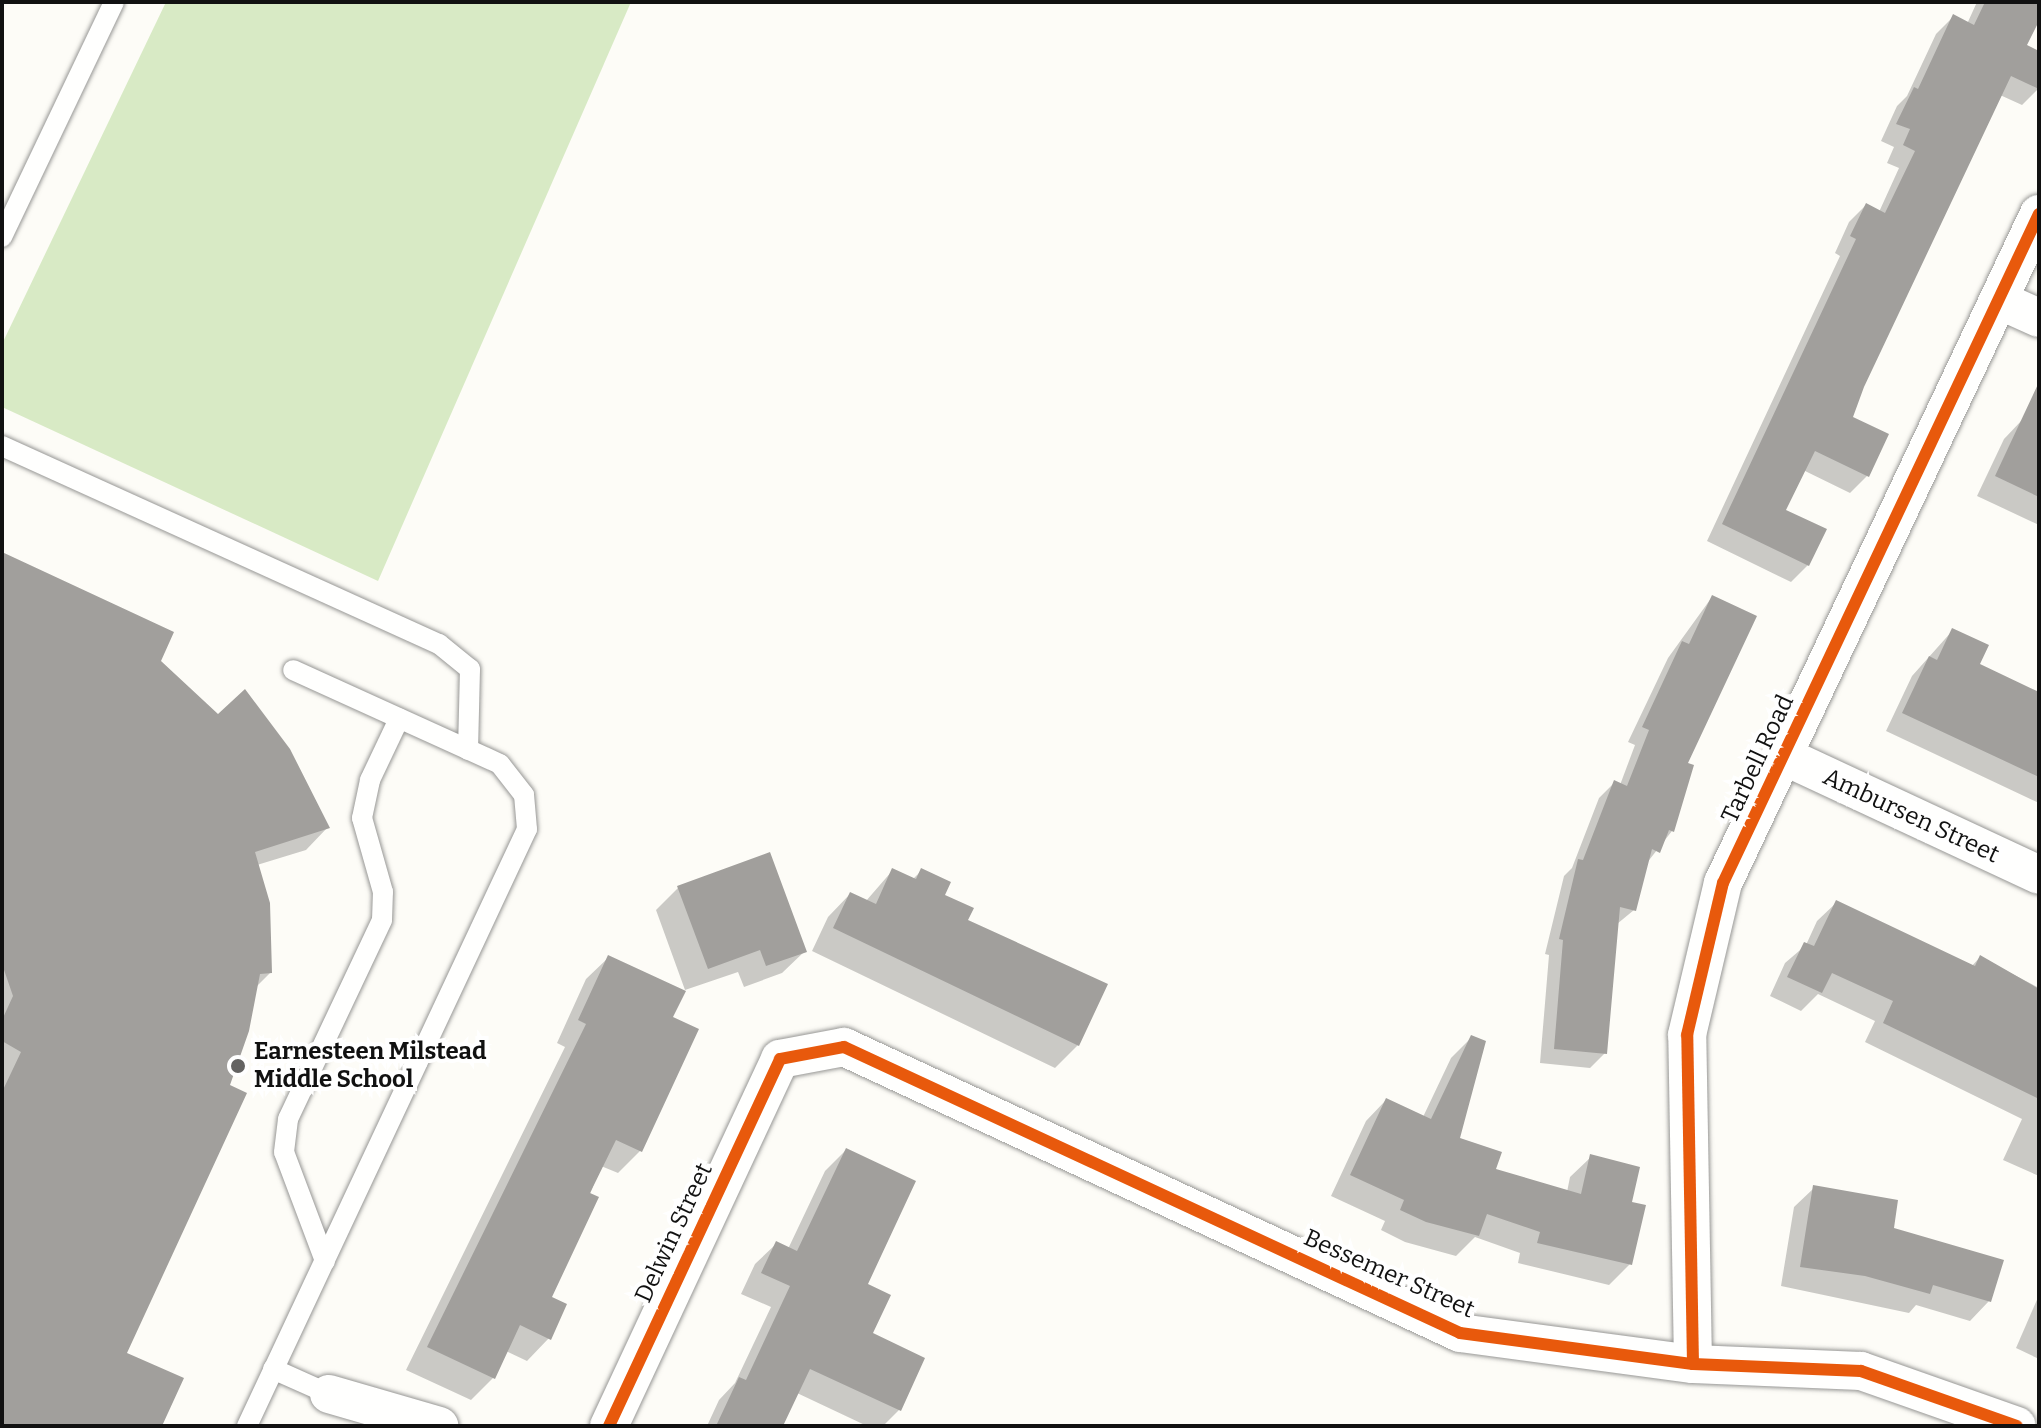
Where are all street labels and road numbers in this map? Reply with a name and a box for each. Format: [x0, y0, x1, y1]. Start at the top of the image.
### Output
street label: Tarbell Road [1716, 690, 1800, 828]
street label: Ambursen Street [1818, 763, 2004, 869]
street label: Delwin Street [629, 1159, 719, 1307]
street label: Bessemer Street [1299, 1224, 1479, 1324]

